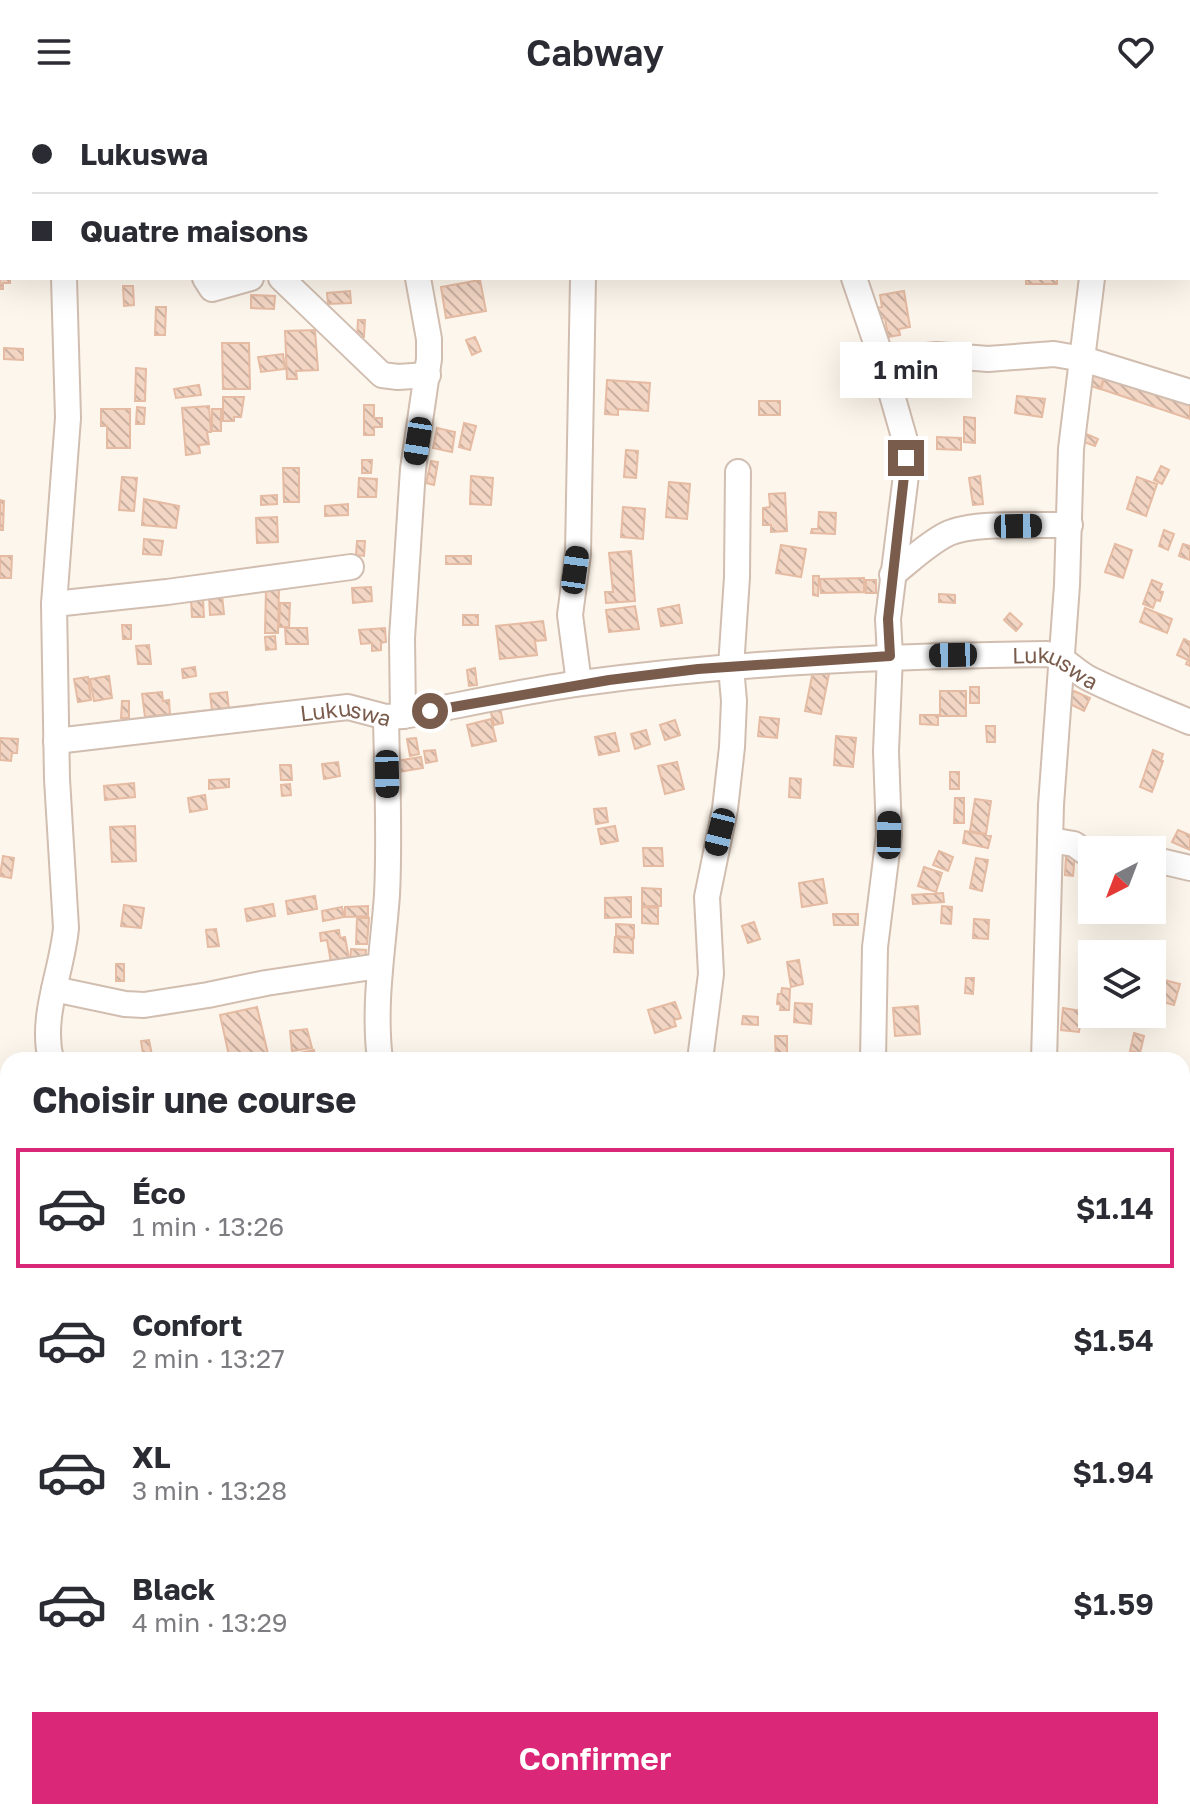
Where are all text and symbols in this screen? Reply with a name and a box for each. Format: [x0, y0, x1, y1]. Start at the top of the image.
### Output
icon: menu [32, 30, 76, 74]
icon: heart [1114, 30, 1158, 74]
text: Cabway [526, 31, 664, 74]
text: Lukuswa [80, 136, 208, 172]
text: Quatre maisons [80, 213, 308, 249]
callout: 1 min [840, 342, 972, 398]
text: 1 min [873, 354, 939, 385]
car [402, 415, 434, 467]
route end [888, 440, 924, 476]
car [994, 514, 1042, 538]
car [560, 545, 590, 595]
street label: Lukuswa [1012, 640, 1103, 694]
car [929, 643, 977, 667]
street label: Lukuswa [298, 693, 394, 731]
route start [412, 693, 448, 729]
car [375, 750, 399, 798]
car [703, 806, 737, 858]
car [877, 811, 901, 859]
north arrow [1078, 836, 1166, 924]
map controls [1078, 836, 1166, 1028]
button: layers [1078, 940, 1166, 1028]
text: Choisir une course [32, 1078, 356, 1121]
icon: car [36, 1172, 108, 1244]
text: Éco [132, 1175, 186, 1211]
text: $1.14 [1076, 1190, 1154, 1226]
text: 1 min · 13:26 [132, 1211, 284, 1242]
icon: car [36, 1304, 108, 1376]
text: Confort [132, 1307, 243, 1343]
text: $1.54 [1073, 1322, 1154, 1358]
text: 2 min · 13:27 [132, 1343, 285, 1374]
icon: car [36, 1436, 108, 1508]
text: XL [132, 1439, 171, 1475]
text: $1.94 [1072, 1454, 1154, 1490]
text: 3 min · 13:28 [132, 1475, 287, 1506]
icon: car [36, 1568, 108, 1640]
text: Black [132, 1571, 215, 1607]
text: $1.59 [1073, 1586, 1154, 1622]
text: 4 min · 13:29 [132, 1607, 288, 1638]
button: Confirmer [32, 1712, 1158, 1804]

